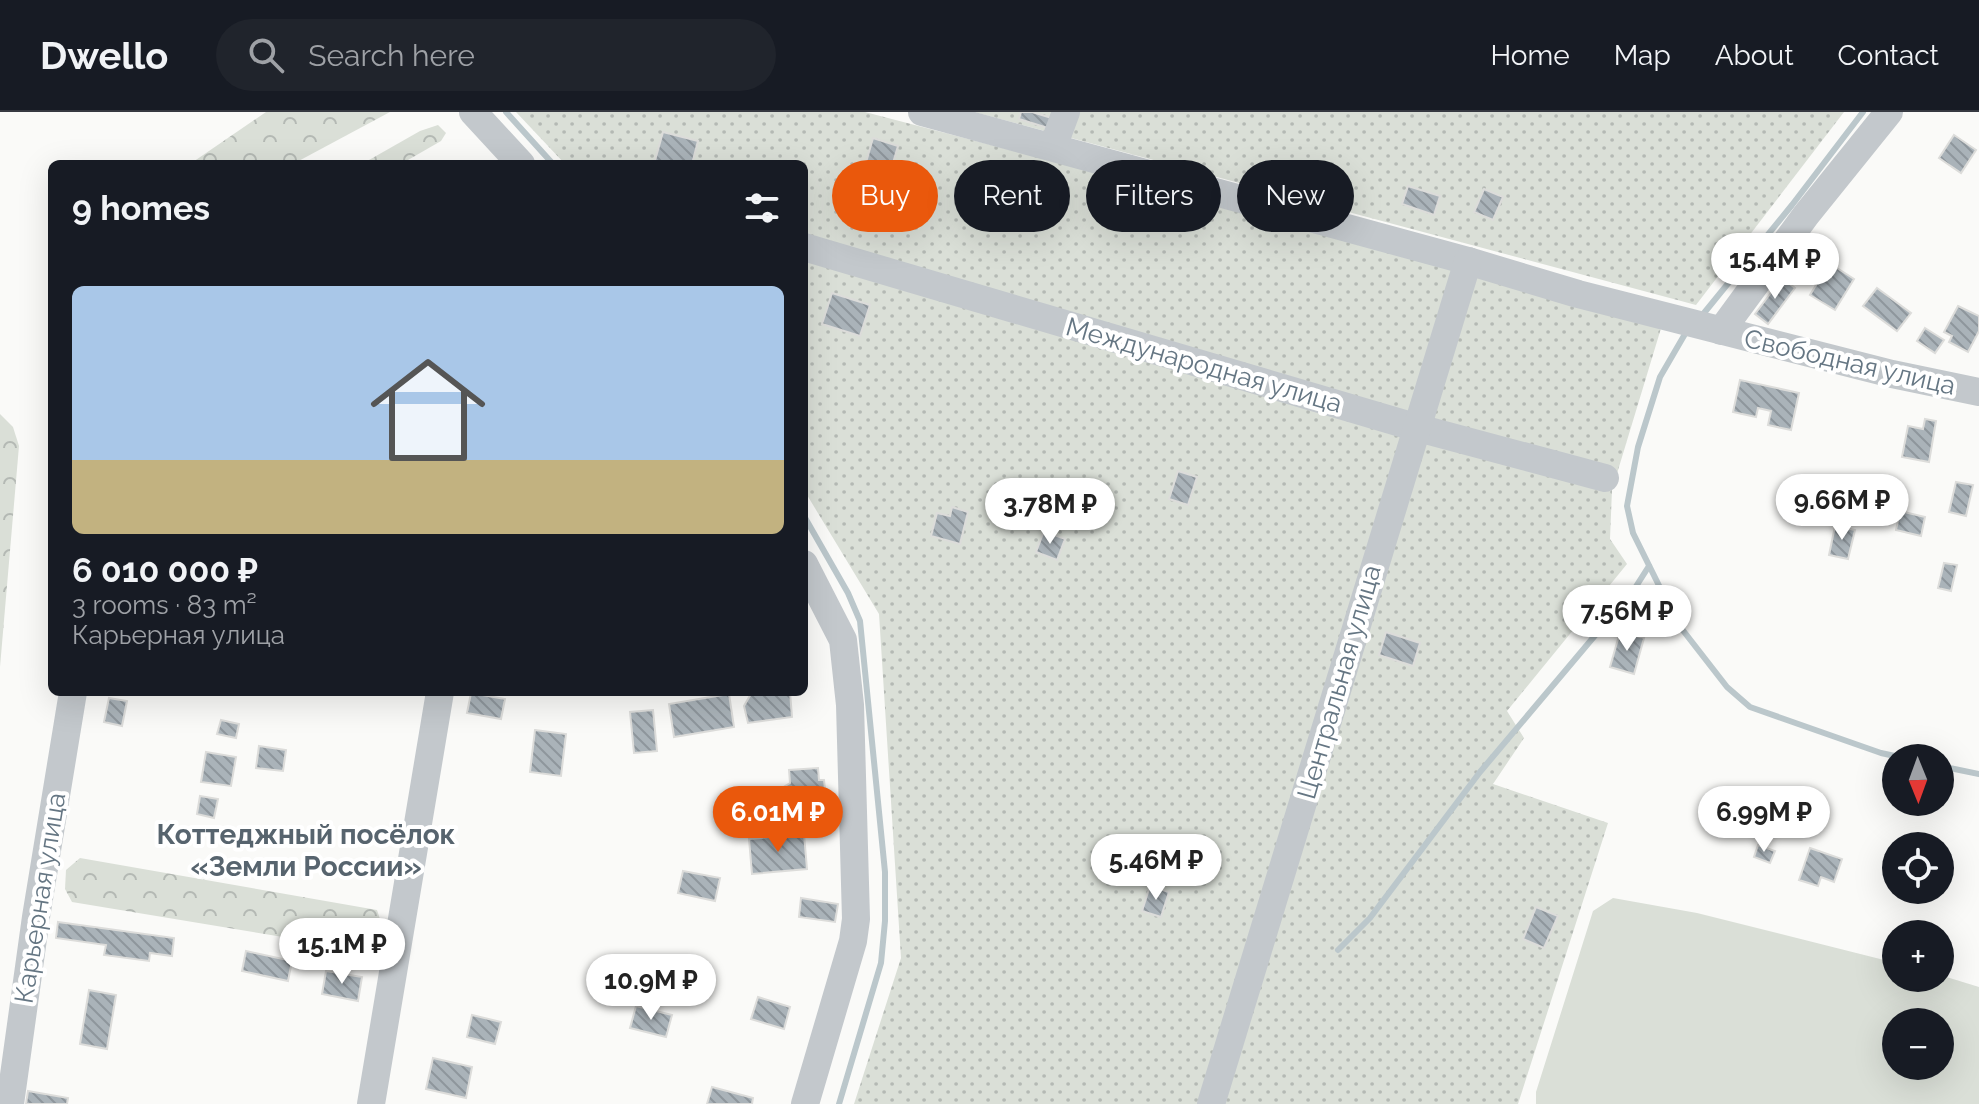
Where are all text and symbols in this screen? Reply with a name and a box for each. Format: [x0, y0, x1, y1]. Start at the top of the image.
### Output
search box [216, 19, 776, 91]
text: Dwello [40, 33, 168, 78]
icon: search [244, 33, 288, 77]
text: Search here [308, 38, 475, 73]
text: Home [1490, 39, 1570, 72]
text: Map [1614, 39, 1671, 72]
text: About [1715, 39, 1794, 72]
text: Contact [1838, 39, 1939, 72]
chip: Buy [832, 160, 938, 232]
chip: Rent [954, 160, 1070, 232]
chip: Filters [1086, 160, 1221, 232]
chip: New [1237, 160, 1354, 232]
icon: filters [740, 186, 784, 230]
text: 9 homes [72, 188, 210, 228]
pin: 15.4M ₽ [1701, 233, 1849, 301]
text: 15.4M ₽ [1729, 244, 1821, 274]
street label: Международная улица [1063, 311, 1345, 419]
street label: Свободная улица [1741, 323, 1959, 401]
icon: home [356, 338, 500, 482]
pin: 9.66M ₽ [1768, 474, 1916, 542]
pin: 3.78M ₽ [976, 478, 1124, 546]
text: 9.66M ₽ [1794, 485, 1890, 515]
text: 3.78M ₽ [1003, 489, 1097, 519]
text: 6 010 000 ₽ [72, 550, 258, 590]
street label: Центральная улица [1291, 562, 1387, 802]
pin: 7.56M ₽ [1553, 585, 1701, 653]
text: 3 rooms · 83 m² [72, 590, 257, 620]
text: 7.56M ₽ [1580, 596, 1674, 626]
text: Карьерная улица [72, 620, 285, 650]
north arrow [1882, 744, 1954, 816]
map controls [1882, 744, 1954, 1080]
pin: 6.01M ₽ [704, 786, 852, 854]
pin: 6.99M ₽ [1690, 786, 1838, 854]
street label: Карьерная улица [9, 790, 71, 1006]
text: 6.01M ₽ [731, 797, 825, 827]
text: 6.99M ₽ [1716, 797, 1812, 827]
district label: Коттеджный посёлок «Земли России» [156, 818, 456, 883]
button: locate [1882, 832, 1954, 904]
pin: 5.46M ₽ [1082, 834, 1230, 902]
text: 5.46M ₽ [1109, 845, 1203, 875]
pin: 15.1M ₽ [268, 918, 416, 986]
button: + [1882, 920, 1954, 992]
text: 15.1M ₽ [297, 929, 387, 959]
pin: 10.9M ₽ [577, 954, 725, 1022]
text: 10.9M ₽ [604, 965, 698, 995]
button: − [1882, 1008, 1954, 1080]

